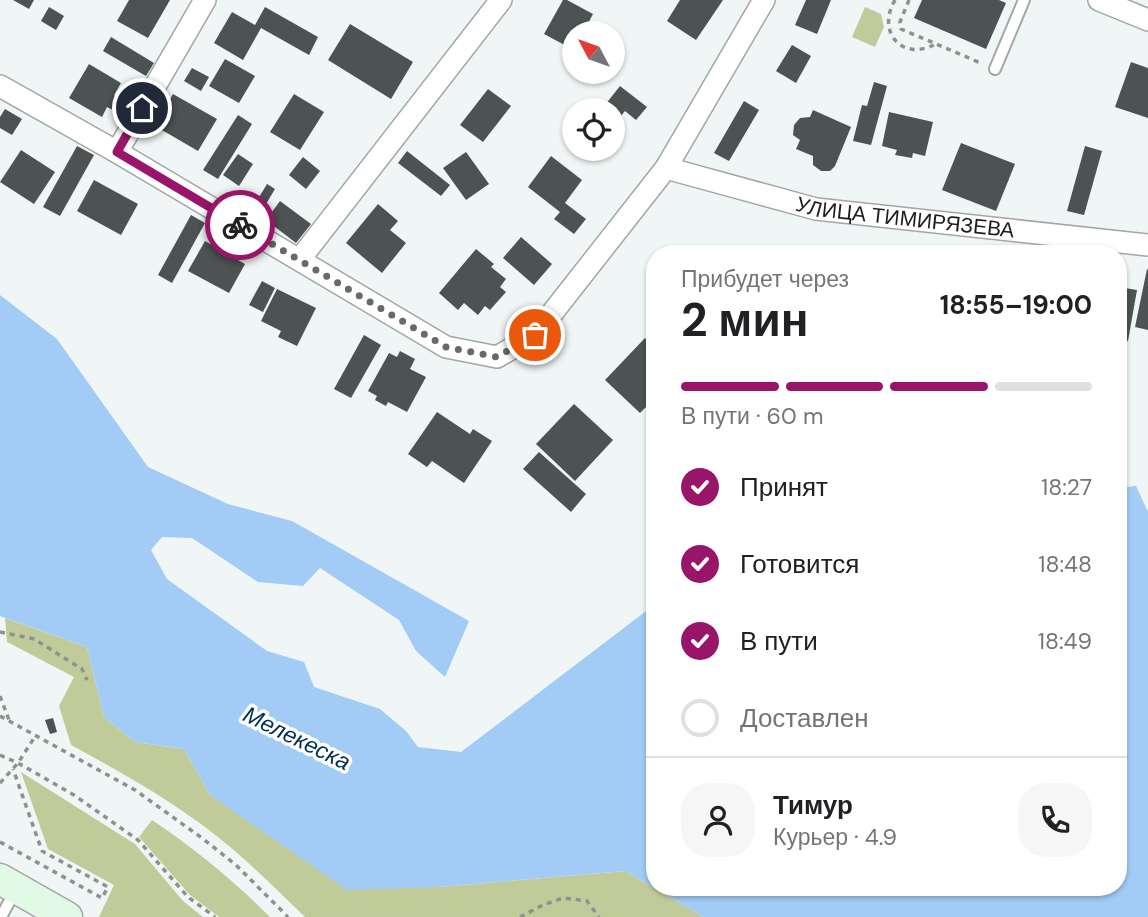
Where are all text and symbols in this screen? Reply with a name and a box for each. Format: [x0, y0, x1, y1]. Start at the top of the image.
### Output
north arrow [562, 21, 625, 84]
map controls [562, 21, 625, 161]
pin [112, 78, 172, 138]
icon: home [123, 89, 161, 127]
button: locate [562, 98, 625, 161]
courier [205, 190, 275, 260]
street label: УЛИЦА ТИМИРЯЗЕВА [793, 190, 1016, 244]
icon: bike [221, 206, 259, 244]
text: Прибудет через [681, 264, 849, 294]
text: 18:55–19:00 [940, 288, 1092, 322]
text: 2 мин [681, 290, 808, 350]
pin [505, 305, 565, 365]
icon: bag [516, 316, 554, 354]
text: В пути · 60 m [681, 401, 823, 431]
icon: check [681, 468, 719, 506]
text: Принят [740, 470, 828, 504]
text: 18:27 [1041, 472, 1092, 502]
icon: check [681, 545, 719, 583]
text: Готовится [740, 547, 859, 581]
text: 18:48 [1038, 549, 1092, 579]
icon: check [681, 622, 719, 660]
text: В пути [740, 624, 818, 658]
text: 18:49 [1038, 626, 1092, 656]
water label: Мелекеска [239, 699, 355, 777]
text: Доставлен [740, 701, 869, 735]
button: person [681, 783, 755, 857]
button: phone [1018, 783, 1092, 857]
text: Тимур [773, 788, 853, 822]
text: Курьер · 4.9 [773, 822, 897, 852]

